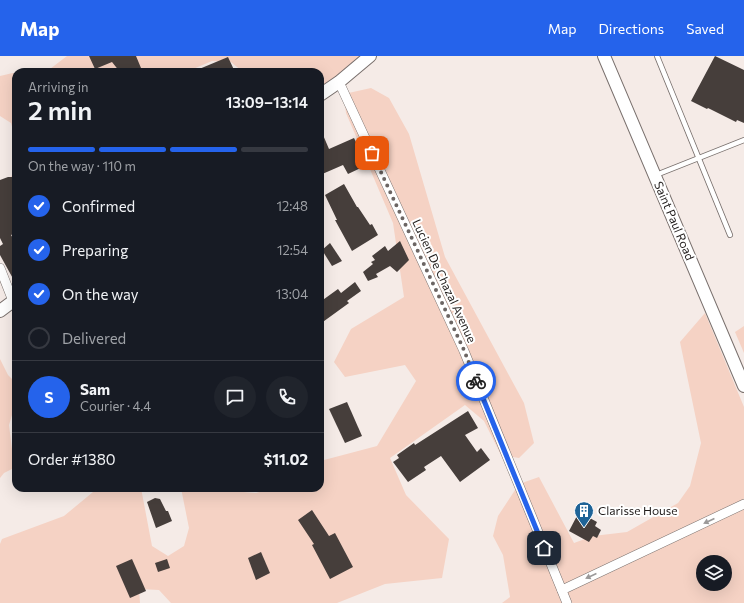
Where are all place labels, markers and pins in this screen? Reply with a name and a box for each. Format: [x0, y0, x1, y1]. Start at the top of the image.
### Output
pin [355, 136, 389, 170]
building icon: Clarisse House [573, 500, 595, 528]
place label: Clarisse House [598, 503, 678, 517]
pin [527, 531, 561, 565]

